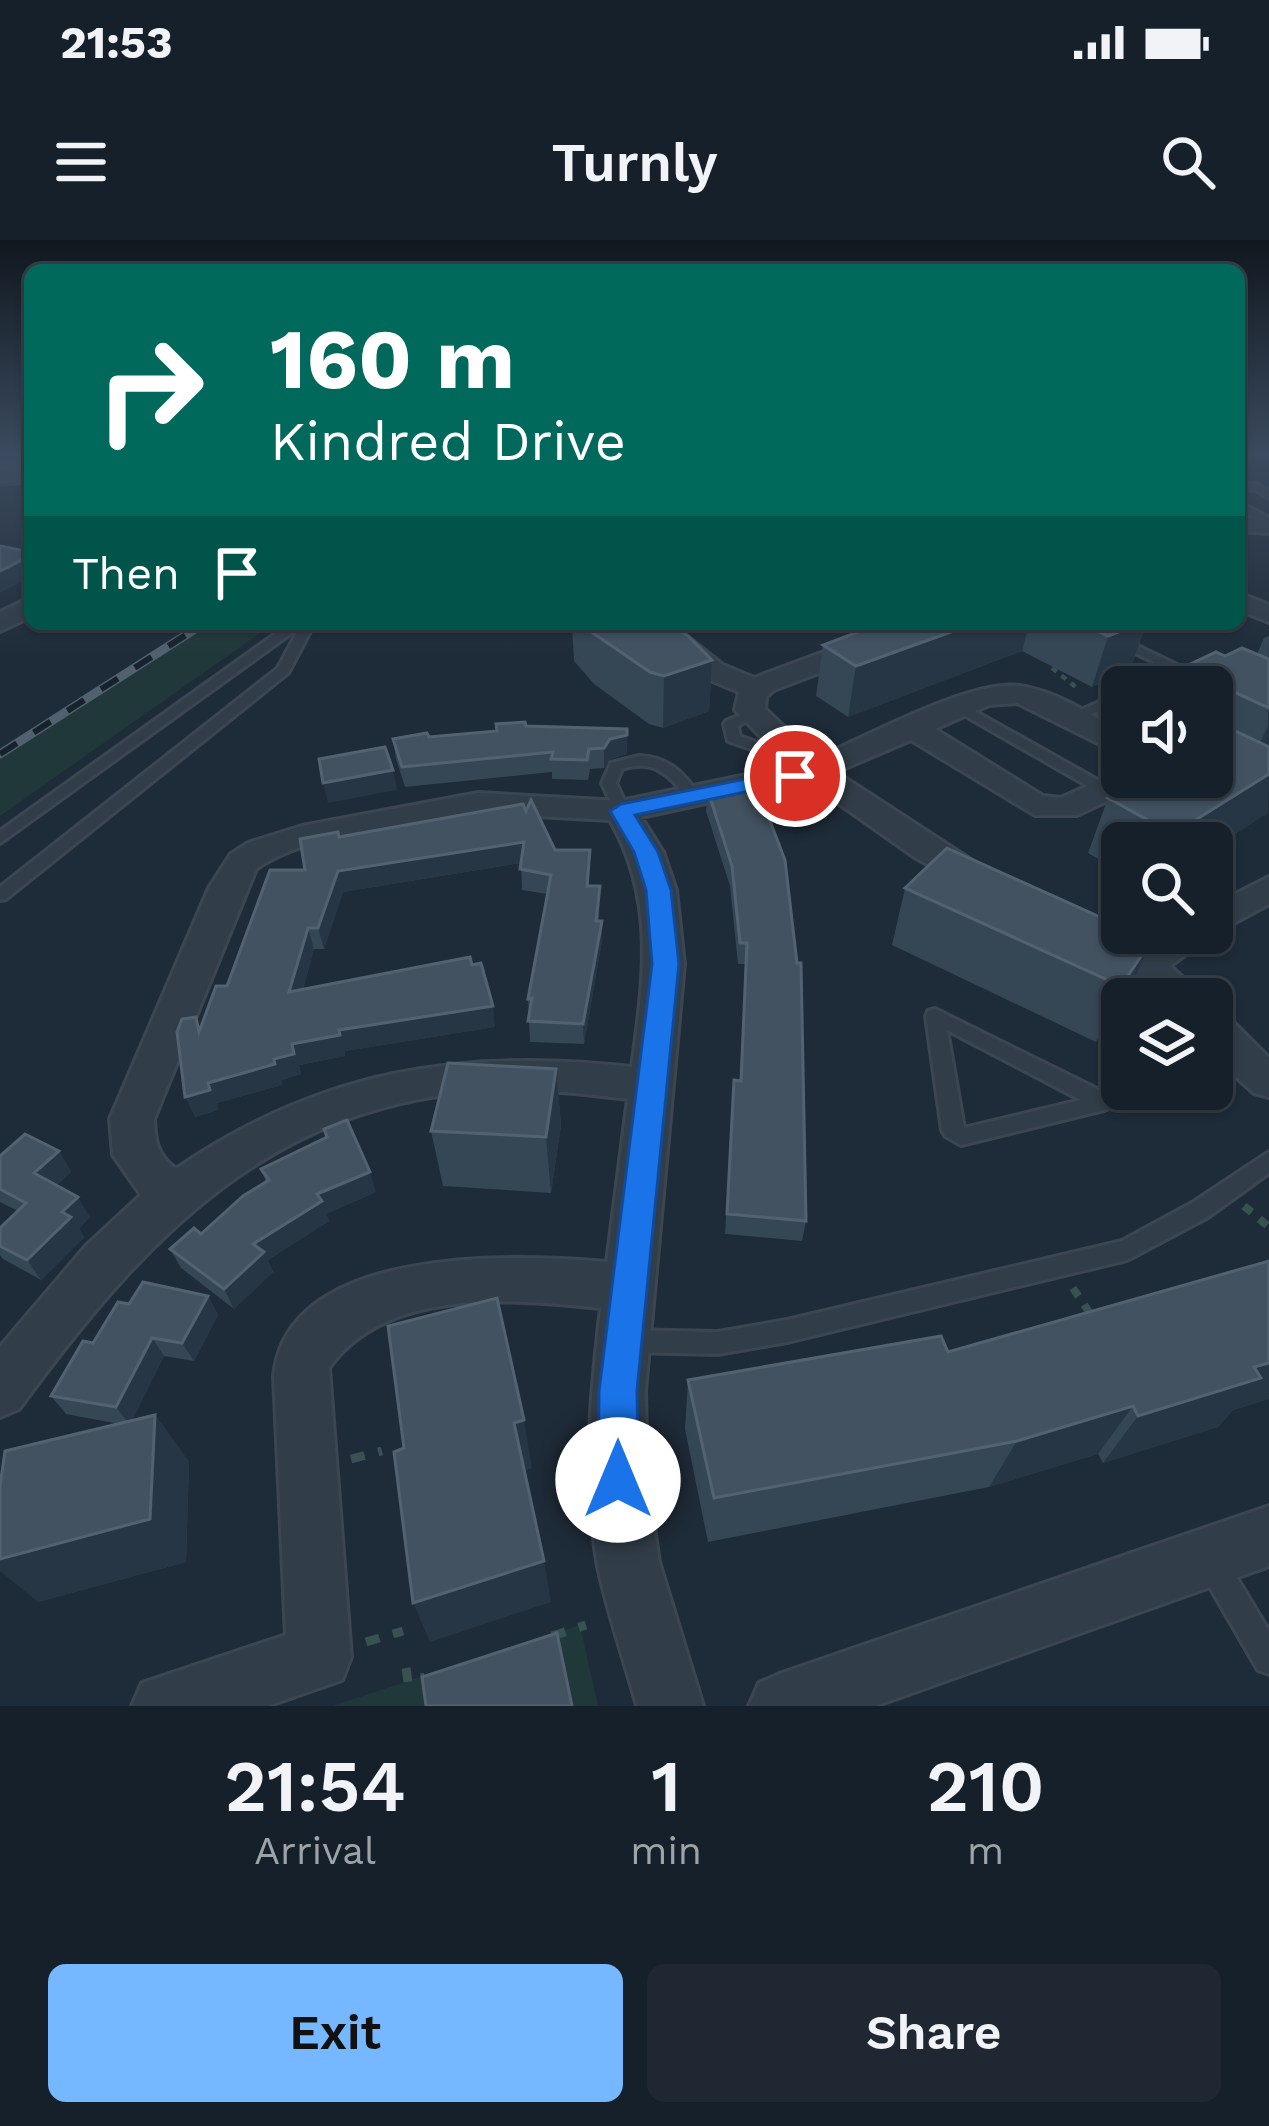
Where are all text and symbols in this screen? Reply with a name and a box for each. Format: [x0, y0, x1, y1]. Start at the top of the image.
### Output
text: 21:53 [60, 16, 173, 69]
icon: menu [48, 129, 114, 195]
icon: search [1155, 129, 1221, 195]
text: Turnly [551, 131, 718, 194]
text: 160 m [270, 310, 515, 408]
icon: right [72, 312, 228, 468]
text: Kindred Drive [270, 410, 626, 473]
icon: arrive [204, 540, 270, 606]
text: Then [72, 547, 180, 600]
map controls [1101, 666, 1233, 1110]
button: sound [1101, 666, 1233, 798]
pin [744, 725, 846, 827]
icon: arrive [762, 743, 828, 809]
button: search [1101, 822, 1233, 954]
button: layers [1101, 978, 1233, 1110]
position arrow [555, 1417, 681, 1543]
text: 21:54 [224, 1744, 406, 1828]
text: 1 [651, 1744, 681, 1828]
text: 210 [926, 1744, 1045, 1828]
text: Arrival [254, 1828, 376, 1873]
text: min [630, 1828, 702, 1873]
text: m [967, 1828, 1004, 1873]
button: Exit [48, 1964, 623, 2102]
button: Share [647, 1964, 1221, 2102]

